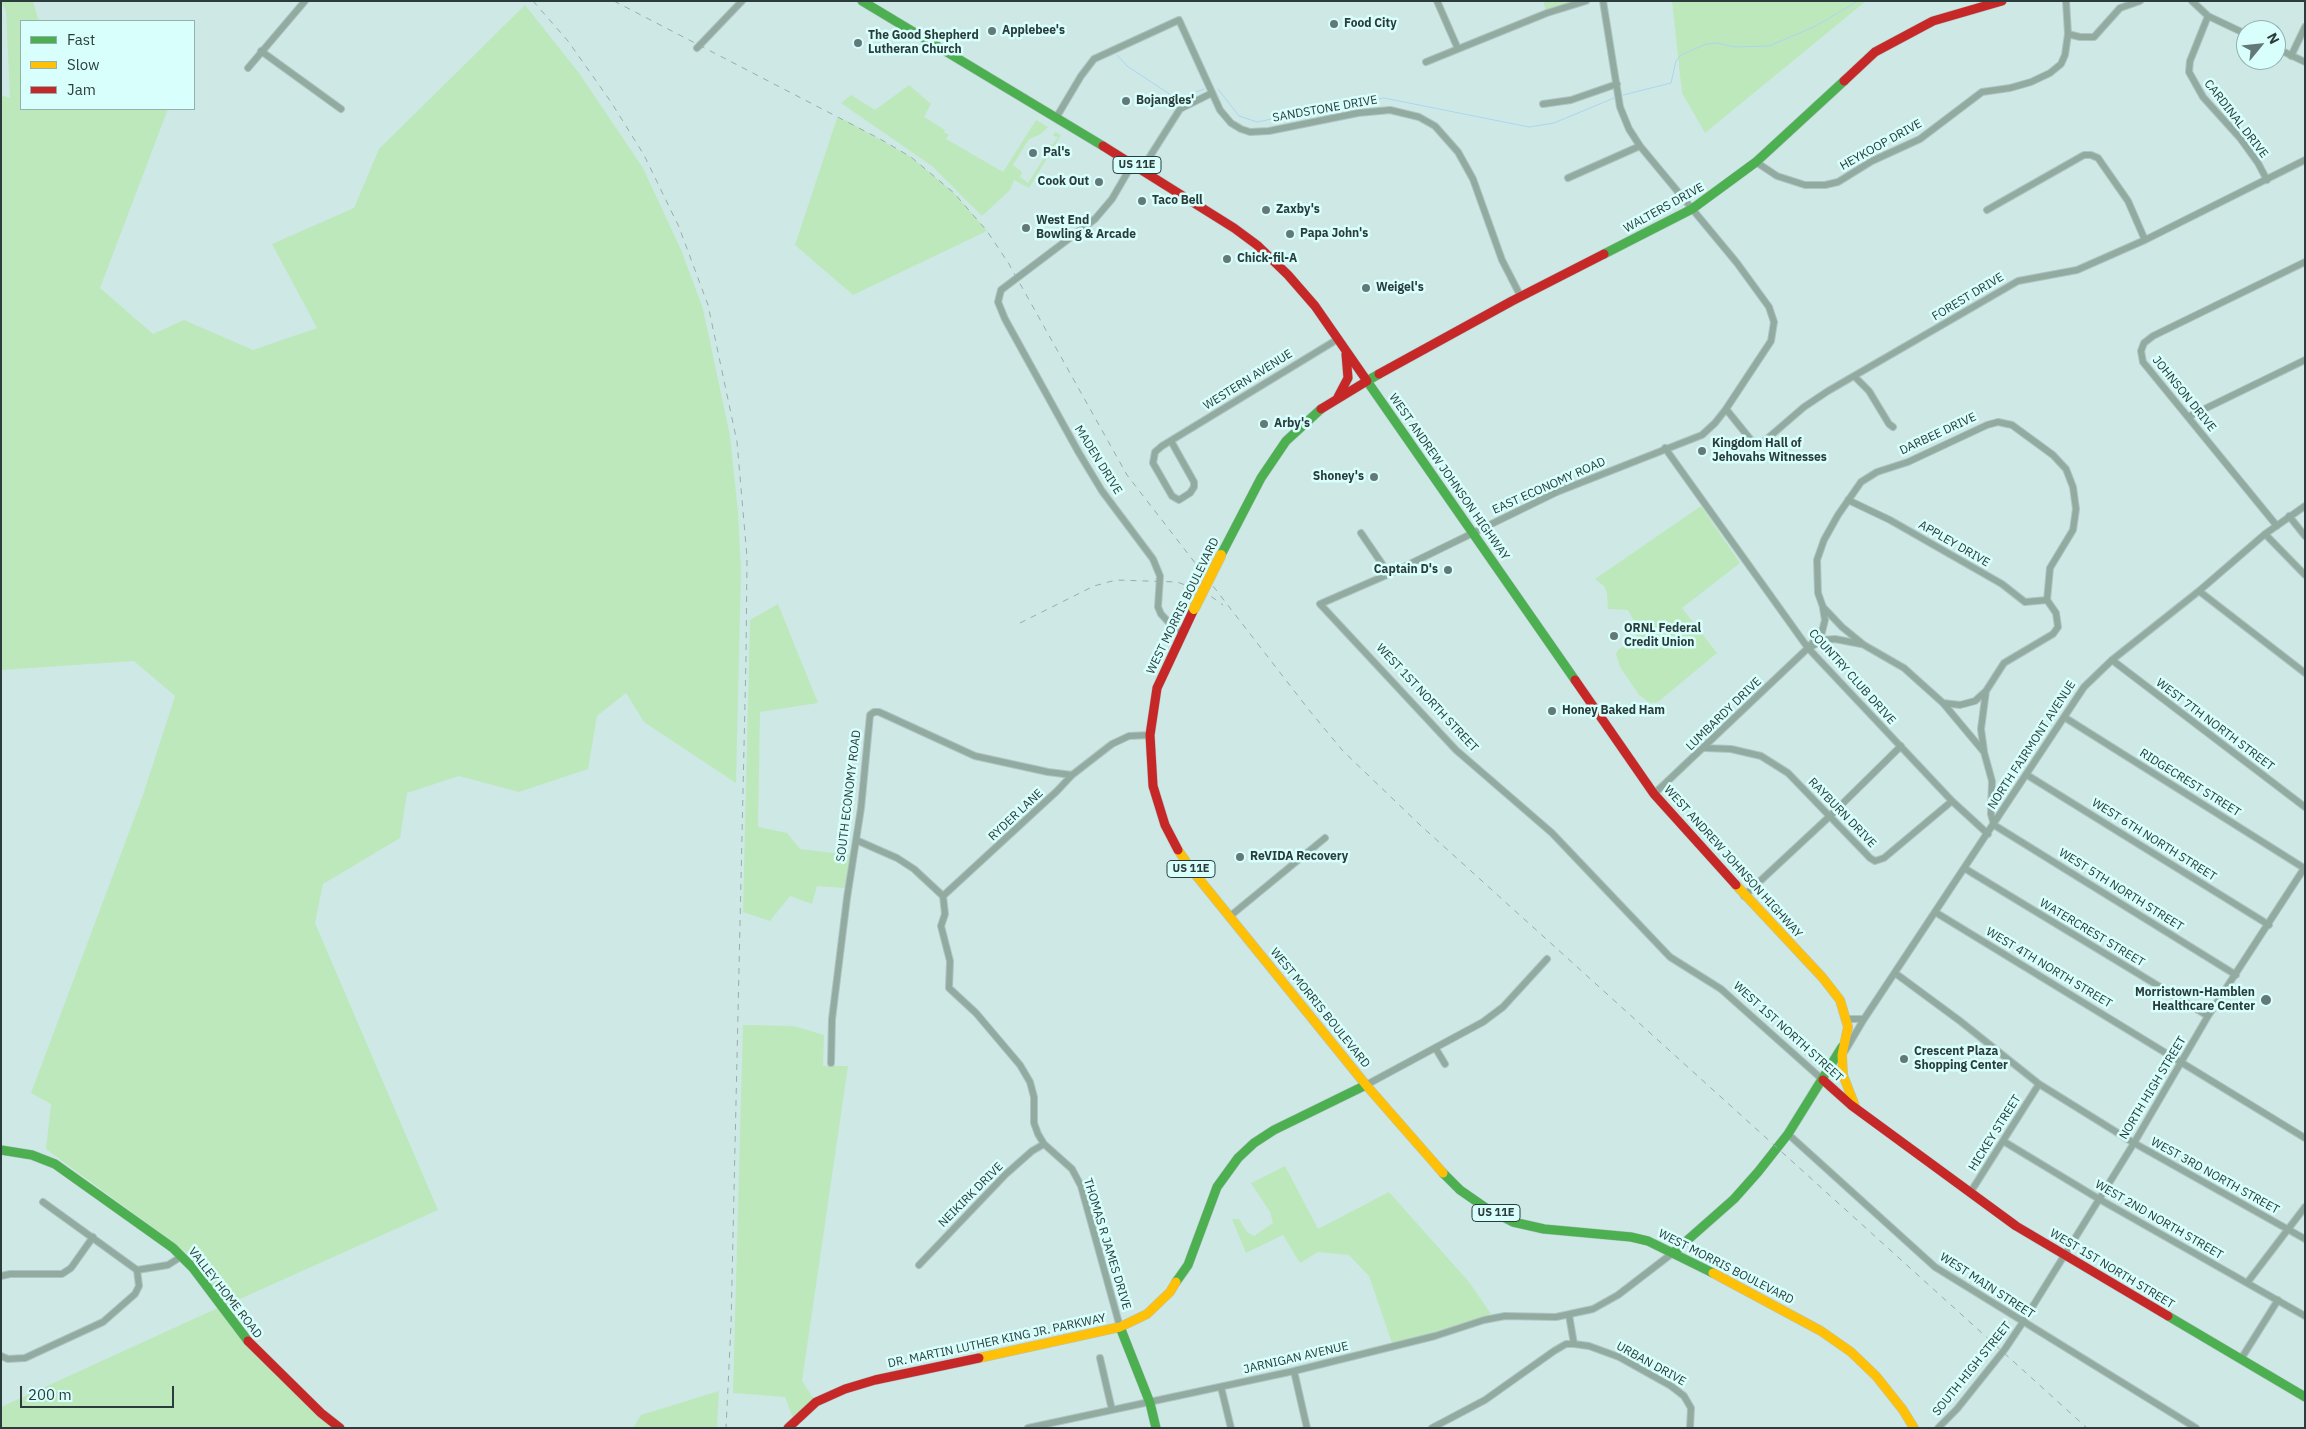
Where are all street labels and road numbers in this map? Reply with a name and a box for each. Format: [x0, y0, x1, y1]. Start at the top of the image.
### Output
street label: CARDINAL DRIVE [2201, 77, 2271, 161]
street label: SANDSTONE DRIVE [1271, 93, 1379, 125]
street label: HEYKOOP DRIVE [1837, 116, 1925, 174]
road number: US 11E [1113, 156, 1161, 174]
street label: WALTERS DRIVE [1621, 180, 1707, 236]
street label: FOREST DRIVE [1930, 270, 2006, 324]
street label: WESTERN AVENUE [1201, 347, 1295, 413]
street label: JOHNSON DRIVE [2149, 353, 2219, 435]
street label: WEST ANDREW JOHNSON HIGHWAY [1386, 391, 1512, 563]
street label: DARBEE DRIVE [1897, 410, 1979, 458]
street label: MADEN DRIVE [1071, 423, 1125, 497]
street label: EAST ECONOMY ROAD [1490, 455, 1608, 517]
street label: APPLEY DRIVE [1916, 518, 1992, 570]
street label: WEST MORRIS BOULEVARD [1144, 535, 1222, 677]
street label: COUNTRY CLUB DRIVE [1805, 626, 1899, 728]
street label: WEST 1ST NORTH STREET [1373, 641, 1481, 755]
street label: LUMBARDY DRIVE [1683, 674, 1765, 754]
street label: WEST 7TH NORTH STREET [2153, 676, 2277, 774]
street label: NORTH FAIRMONT AVENUE [1985, 678, 2079, 812]
street label: SOUTH ECONOMY ROAD [834, 729, 864, 863]
street label: RIDGECREST STREET [2137, 746, 2243, 820]
street label: RAYBURN DRIVE [1805, 775, 1879, 851]
street label: WEST ANDREW JOHNSON HIGHWAY [1661, 783, 1805, 941]
street label: RYDER LANE [986, 786, 1046, 844]
street label: WEST 6TH NORTH STREET [2089, 796, 2219, 884]
street label: WEST 5TH NORTH STREET [2056, 846, 2186, 934]
road number: US 11E [1167, 861, 1215, 878]
street label: WATERCREST STREET [2037, 896, 2147, 970]
street label: WEST 4TH NORTH STREET [1983, 925, 2115, 1011]
street label: WEST MORRIS BOULEVARD [1267, 945, 1373, 1071]
street label: WEST 1ST NORTH STREET [1730, 979, 1846, 1085]
street label: NORTH HIGH STREET [2117, 1034, 2189, 1142]
street label: HICKEY STREET [1966, 1092, 2024, 1174]
street label: WEST 3RD NORTH STREET [2148, 1135, 2282, 1217]
street label: NEIKIRK DRIVE [936, 1160, 1006, 1230]
street label: THOMAS R JAMES DRIVE [1080, 1177, 1134, 1311]
street label: WEST 2ND NORTH STREET [2092, 1177, 2226, 1263]
road number: US 11E [1472, 1204, 1520, 1222]
street label: WEST 1ST NORTH STREET [2047, 1226, 2177, 1312]
street label: WEST MORRIS BOULEVARD [1656, 1227, 1796, 1307]
street label: VALLEY HOME ROAD [185, 1245, 265, 1341]
street label: WEST MAIN STREET [1937, 1250, 2037, 1322]
street label: DR. MARTIN LUTHER KING JR. PARKWAY [887, 1311, 1107, 1371]
street label: SOUTH HIGH STREET [1930, 1319, 2014, 1419]
street label: JARNIGAN AVENUE [1242, 1339, 1350, 1377]
street label: URBAN DRIVE [1614, 1339, 1688, 1389]

